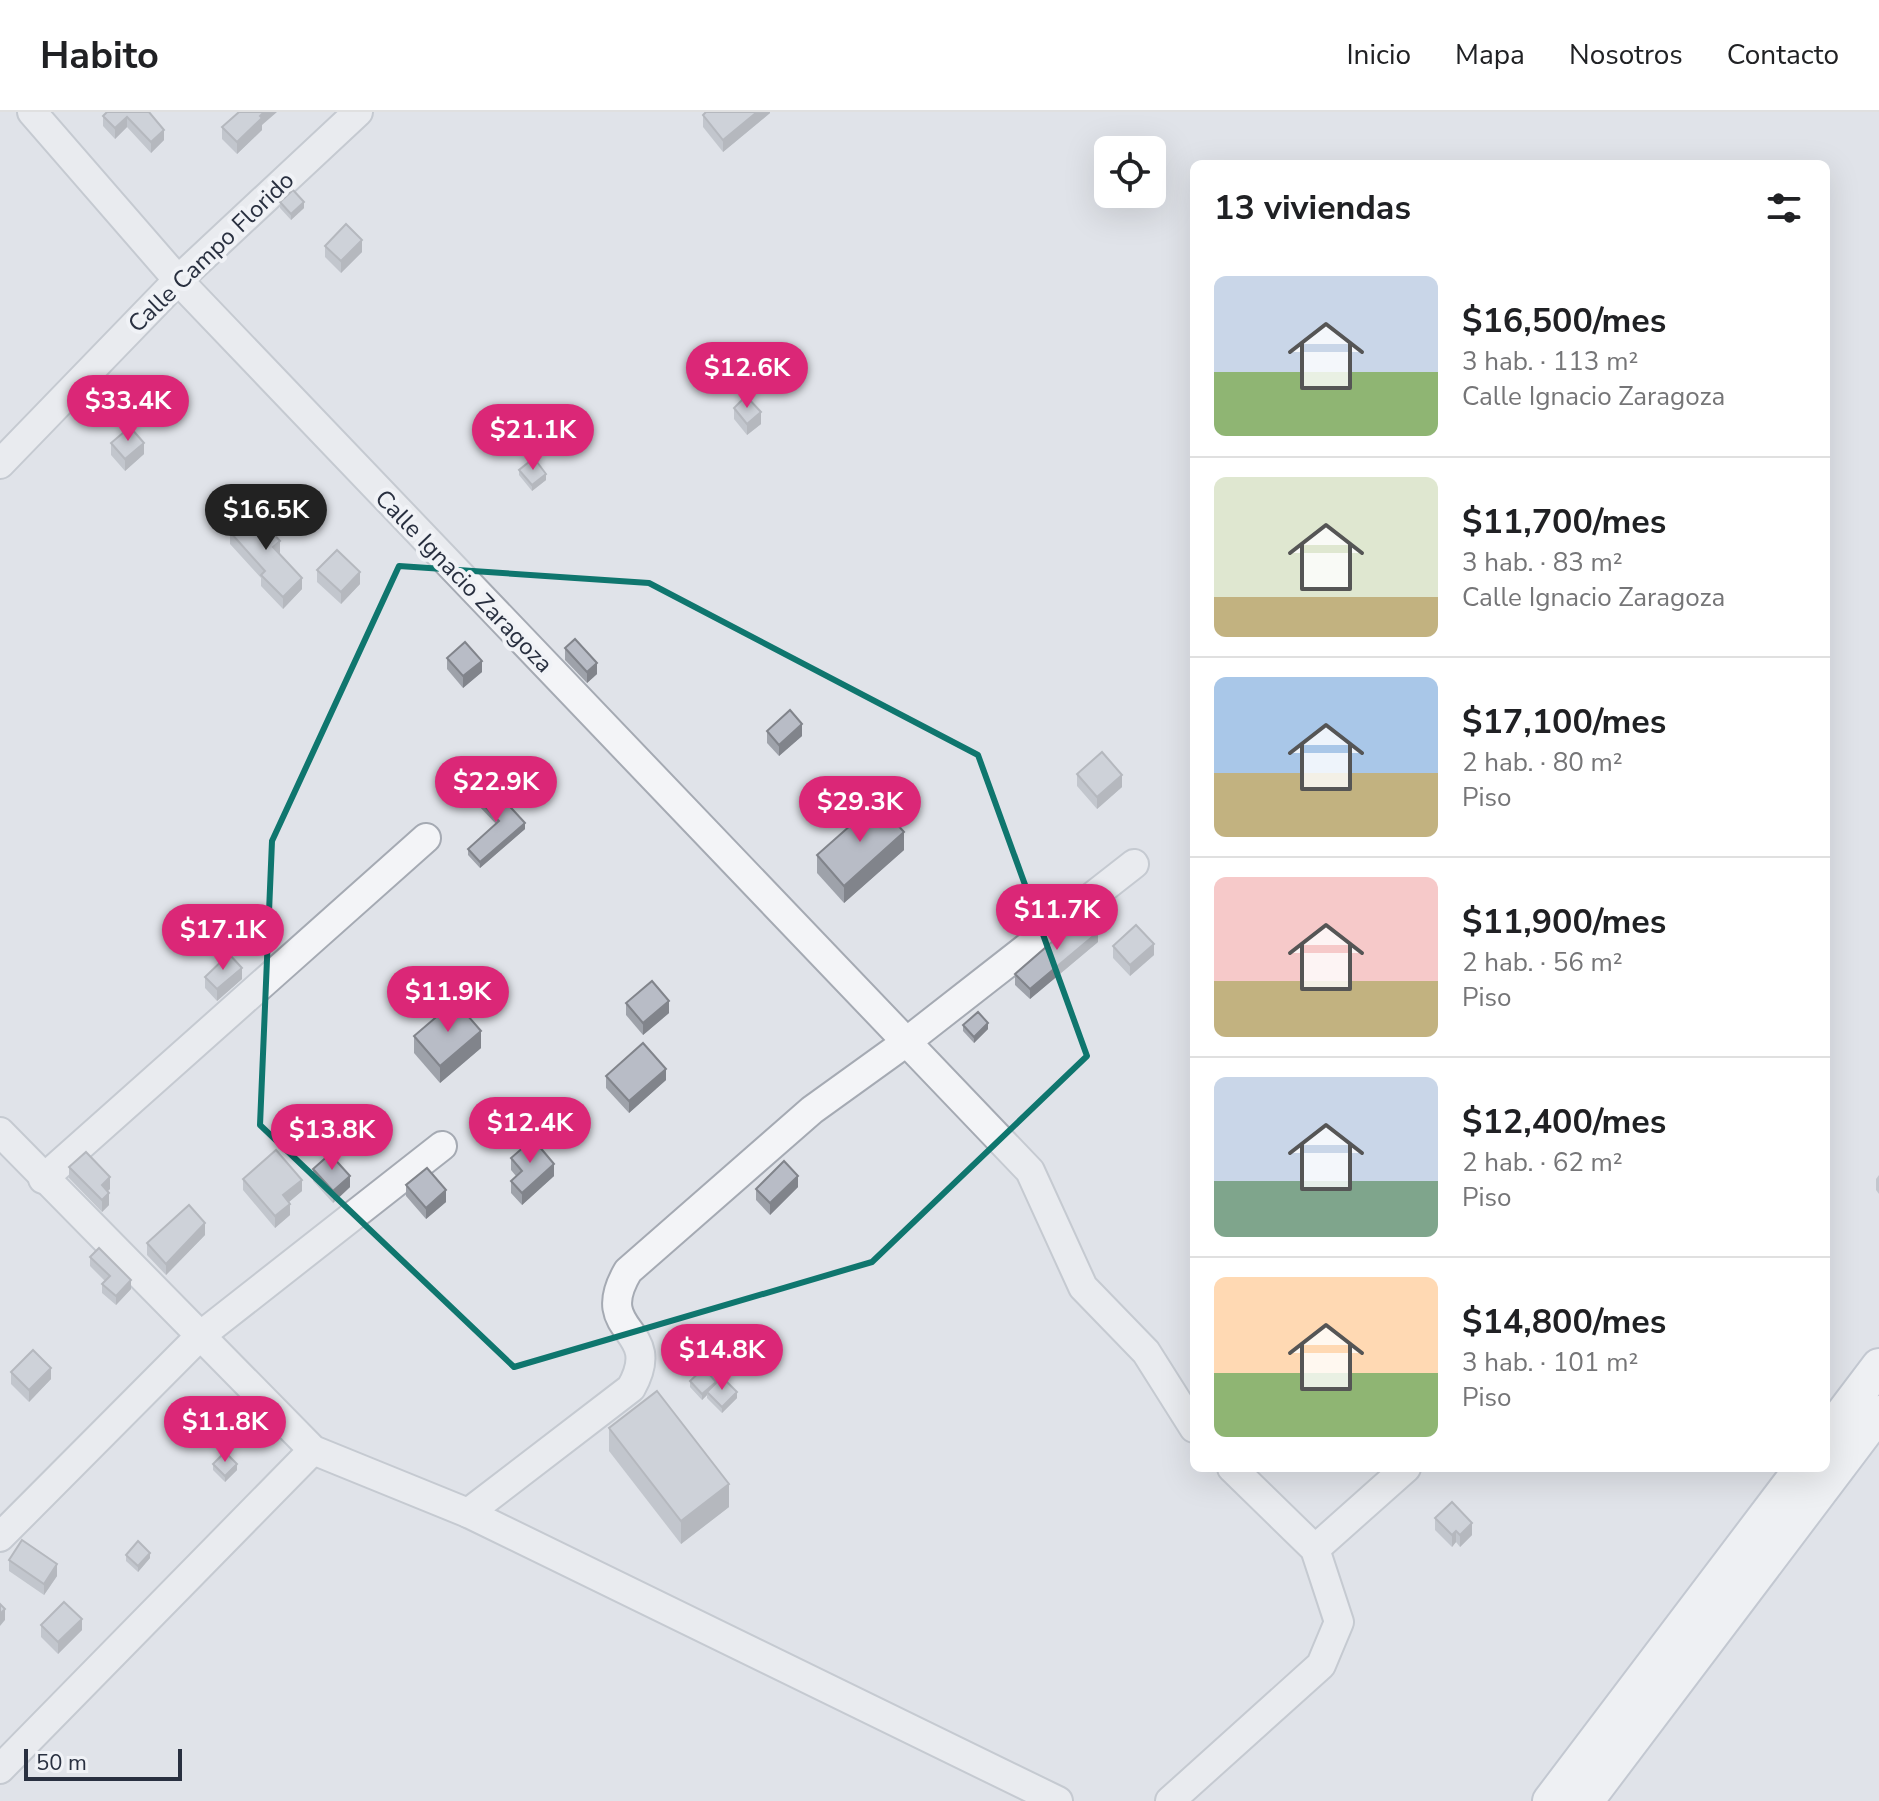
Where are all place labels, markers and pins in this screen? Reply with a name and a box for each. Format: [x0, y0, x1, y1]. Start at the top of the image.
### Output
pin: $12.6K [682, 342, 812, 410]
pin: $33.4K [63, 375, 193, 443]
pin: $21.1K [468, 404, 598, 472]
pin: $16.5K [201, 484, 331, 552]
pin: $22.9K [431, 756, 561, 824]
pin: $29.3K [795, 776, 925, 844]
pin: $11.7K [992, 884, 1122, 952]
pin: $17.1K [158, 904, 288, 972]
pin: $11.9K [383, 966, 513, 1034]
pin: $12.4K [465, 1097, 595, 1165]
pin: $13.8K [267, 1104, 397, 1172]
pin: $14.8K [657, 1324, 787, 1392]
pin: $11.8K [160, 1396, 290, 1464]

